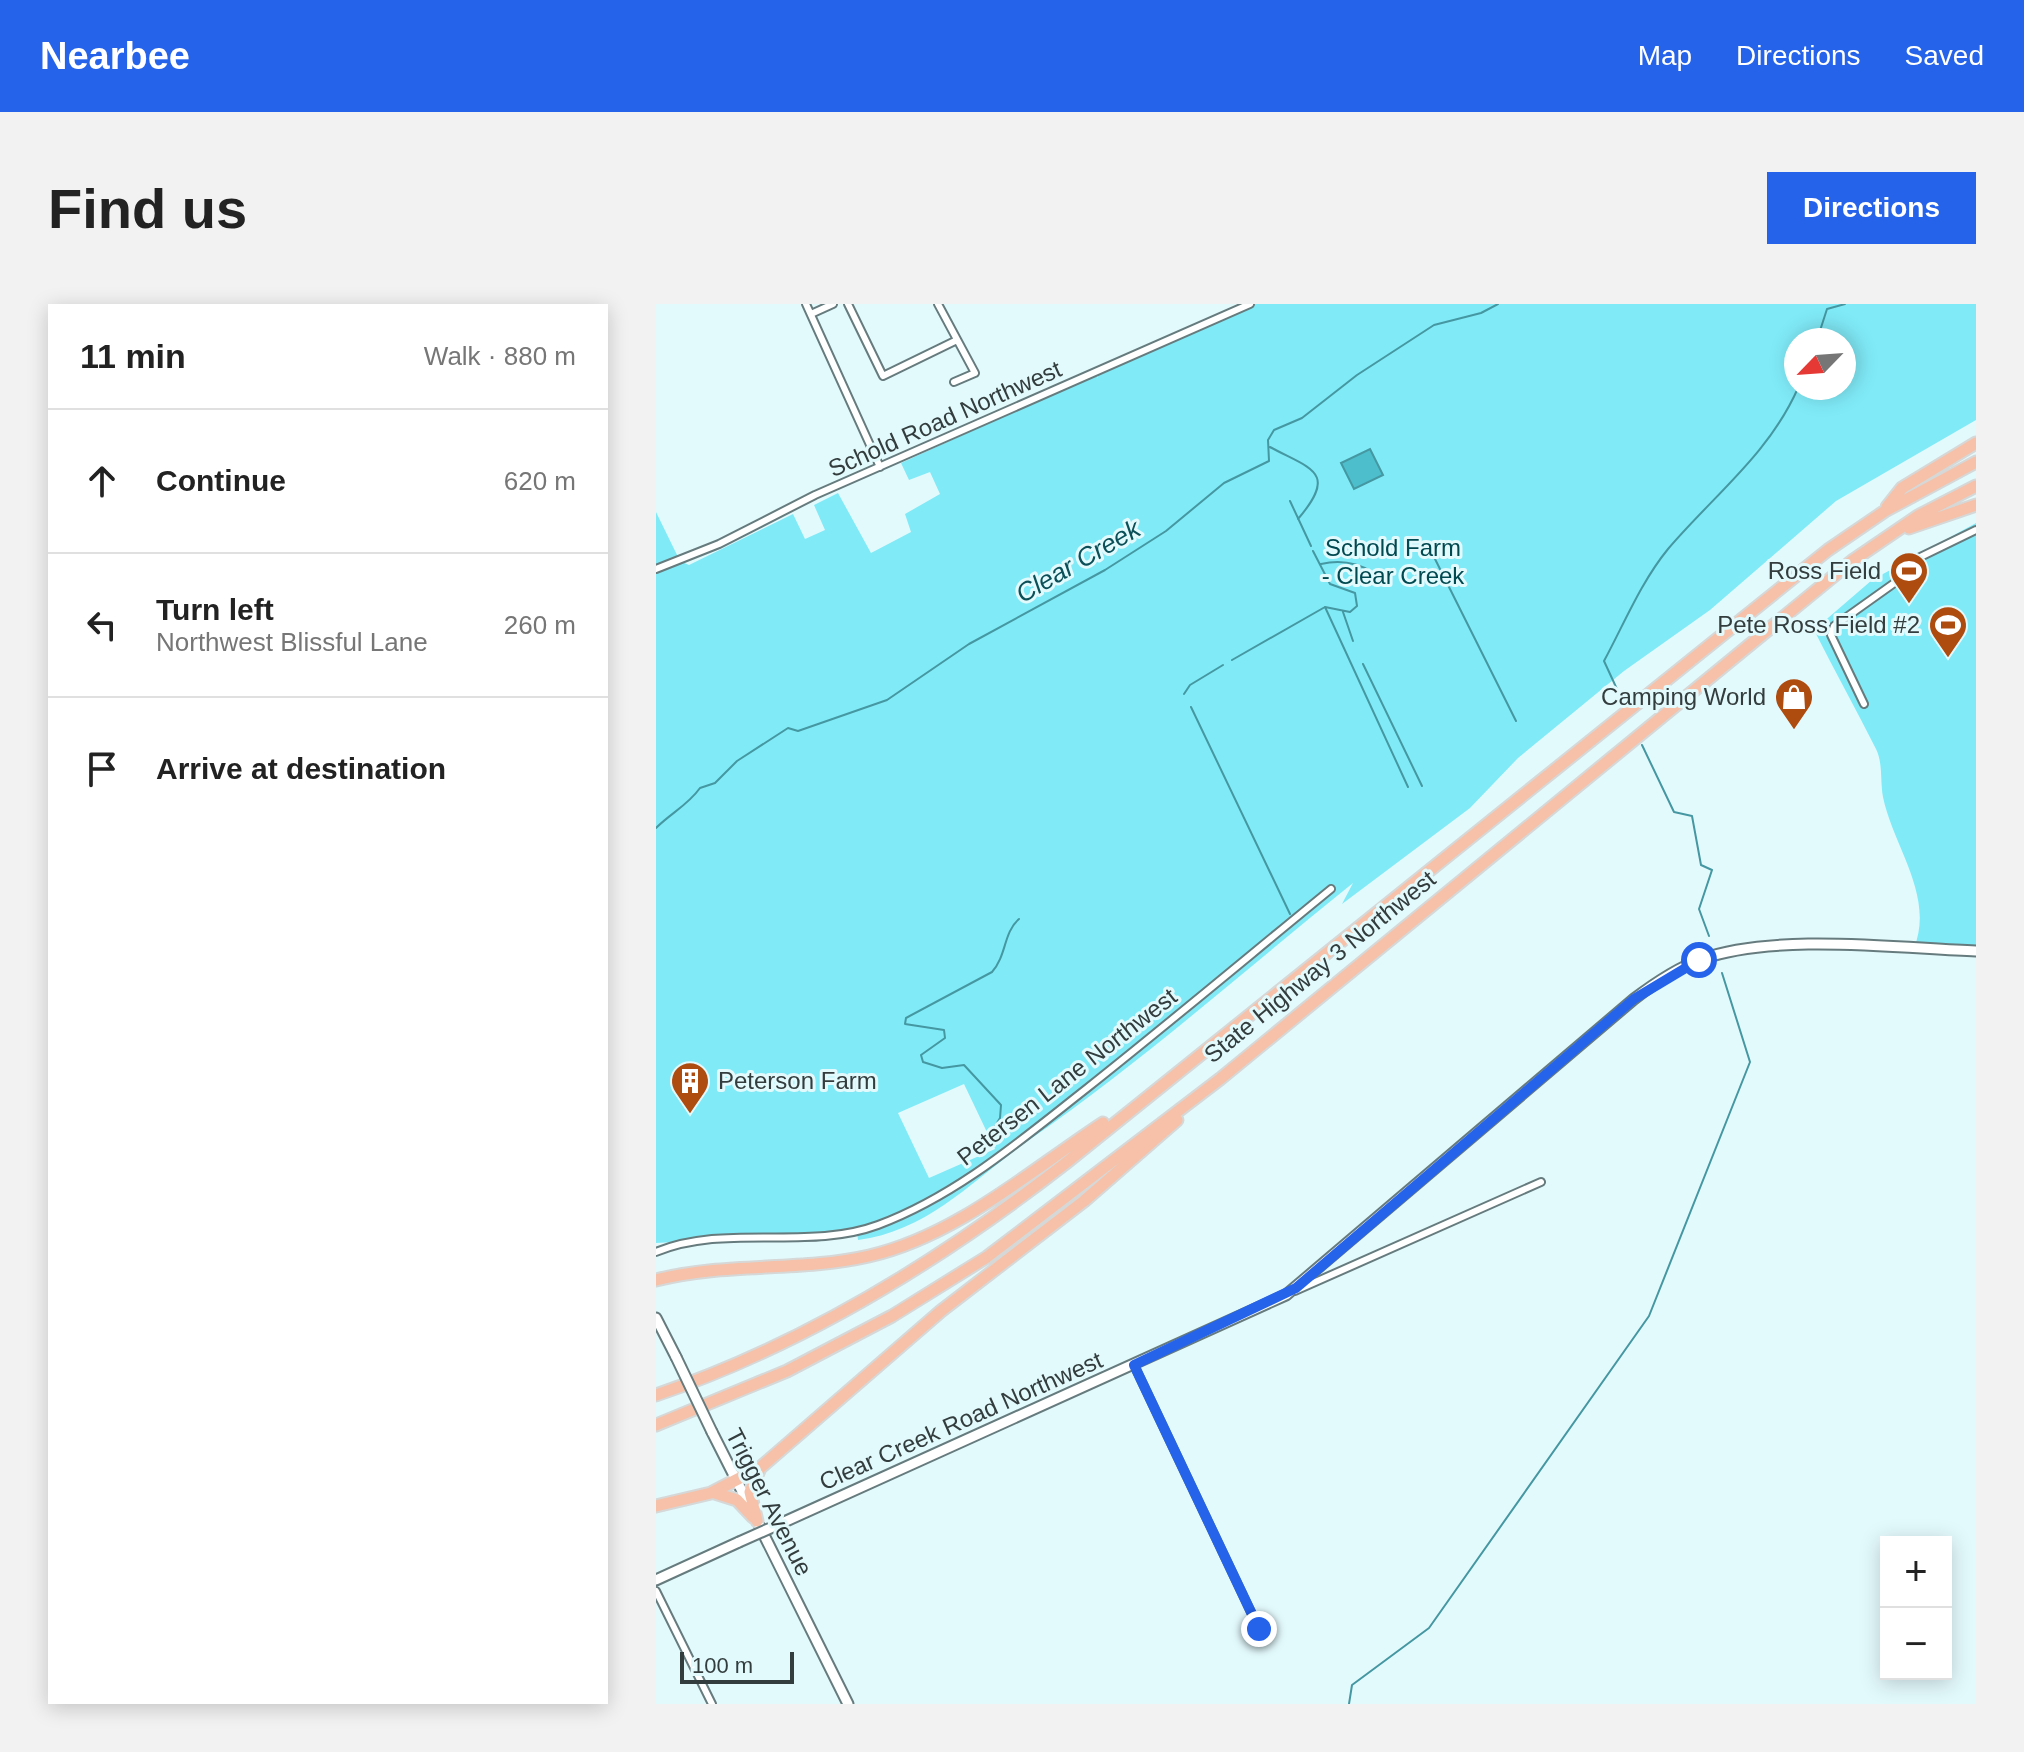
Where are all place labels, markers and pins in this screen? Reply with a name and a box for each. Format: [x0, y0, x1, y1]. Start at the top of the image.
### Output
sports icon: Ross Field [1888, 550, 1930, 605]
place label: Ross Field [1768, 557, 1881, 584]
sports icon: Pete Ross Field #2 [1927, 604, 1969, 659]
place label: Pete Ross Field #2 [1717, 611, 1920, 638]
shop icon: Camping World [1773, 676, 1815, 731]
place label: Camping World [1601, 683, 1766, 710]
building icon: Peterson Farm [669, 1060, 711, 1115]
place label: Peterson Farm [718, 1067, 877, 1094]

